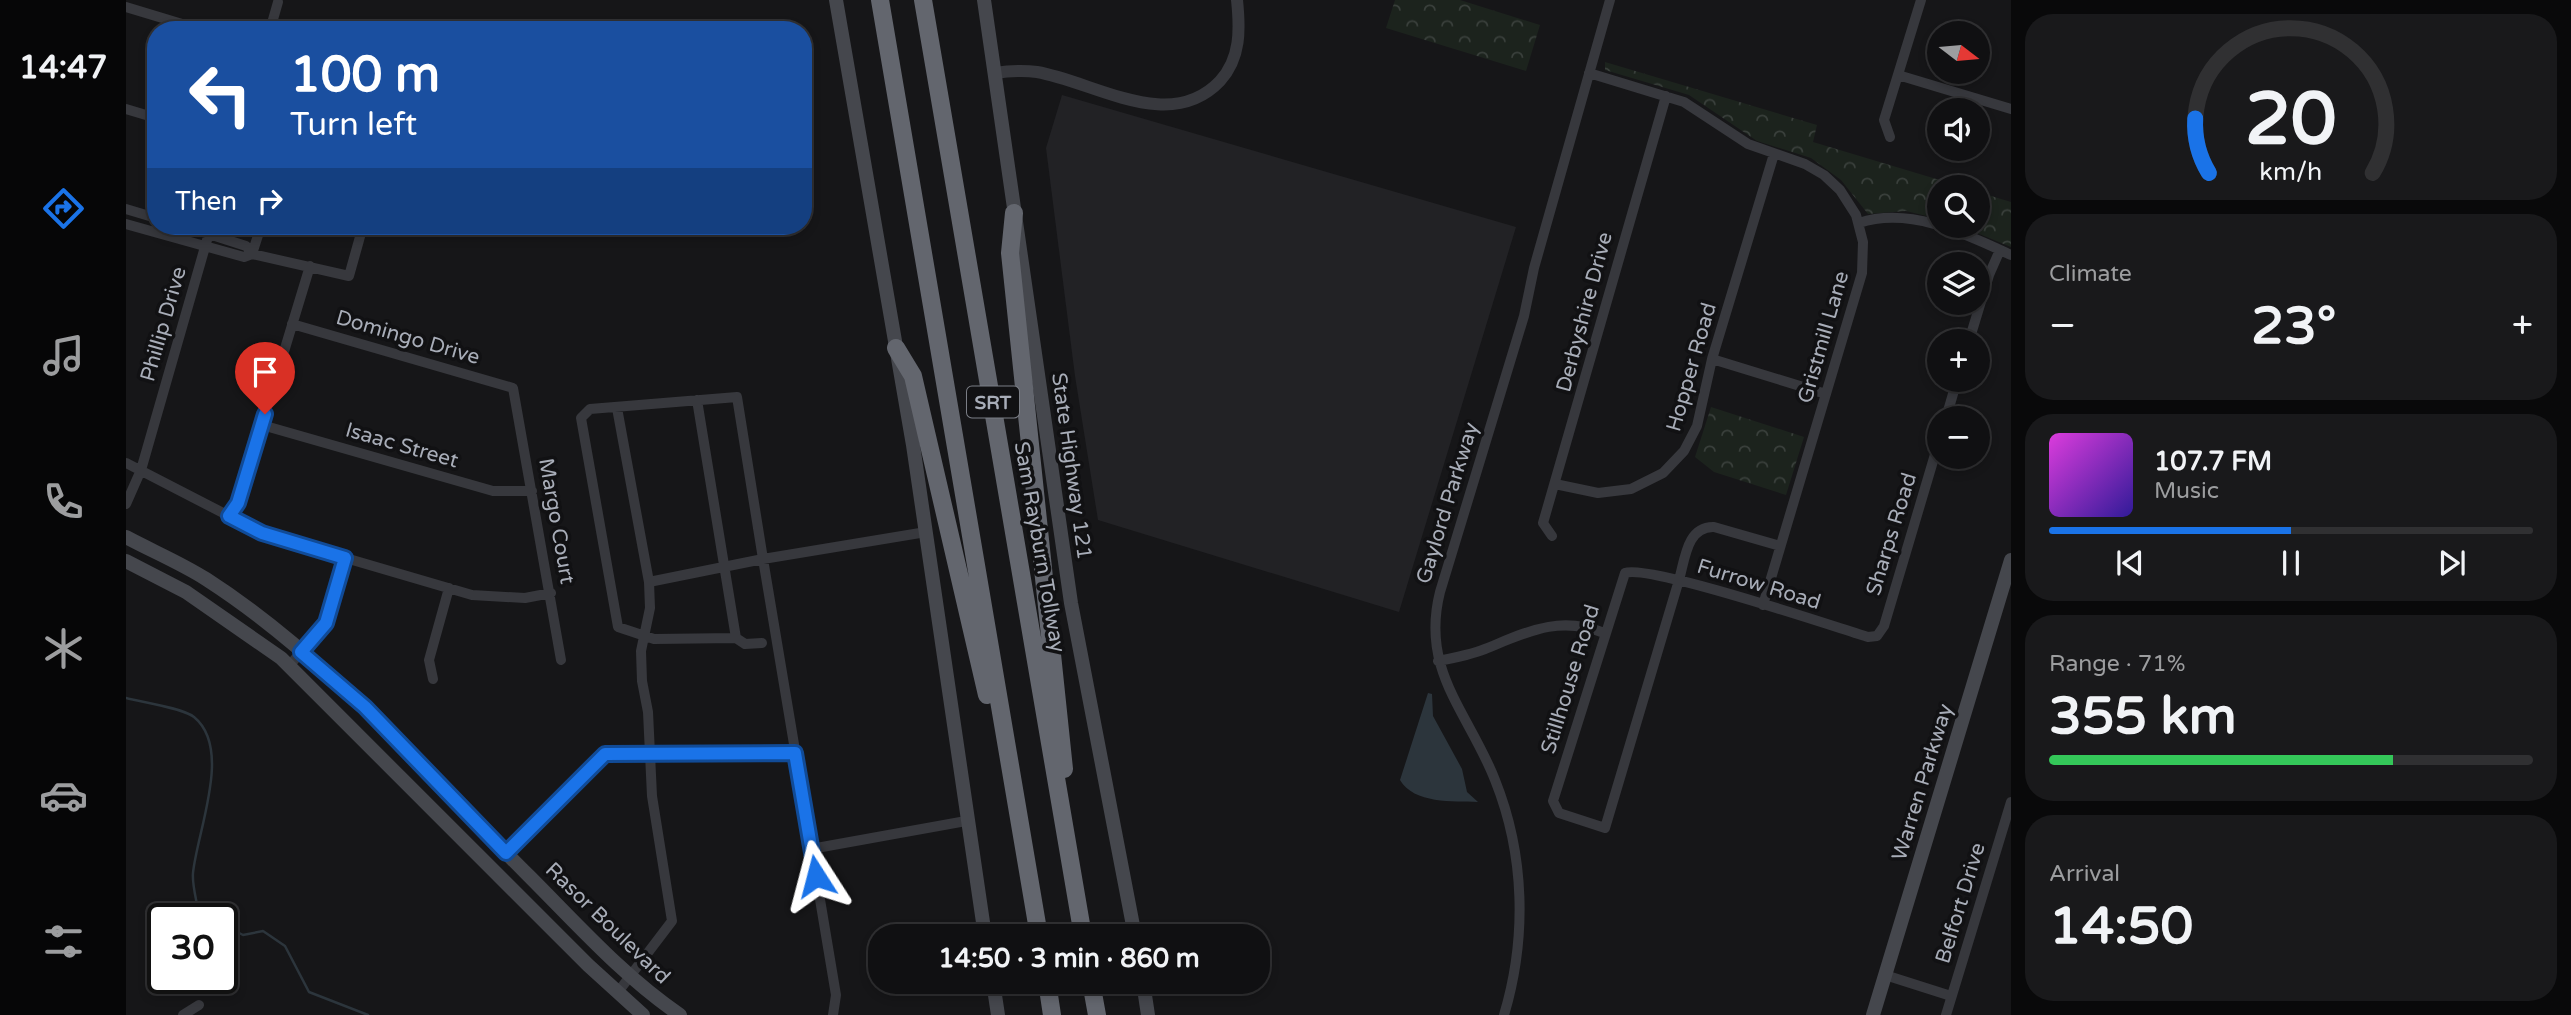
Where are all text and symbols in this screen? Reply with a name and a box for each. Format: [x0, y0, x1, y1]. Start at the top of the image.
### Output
north arrow [1927, 21, 1990, 84]
map controls [1927, 21, 1990, 469]
text: 100 m [290, 46, 440, 105]
text: 14:47 [19, 49, 107, 87]
icon: left [175, 49, 266, 140]
text: 20 [2245, 76, 2337, 164]
button: sound [1927, 98, 1990, 161]
text: Turn left [290, 106, 417, 144]
text: km/h [2260, 157, 2322, 187]
button: search [1927, 175, 1990, 238]
icon: right [251, 182, 289, 220]
icon: directions [39, 184, 88, 233]
text: Then [175, 186, 237, 217]
street label: Derbyshire Drive [1551, 229, 1618, 395]
button: layers [1927, 252, 1990, 315]
text: Climate [2049, 260, 2132, 288]
street label: Phillip Drive [135, 264, 192, 384]
street label: Gristmill Lane [1793, 268, 1854, 406]
text: 23° [2251, 295, 2336, 358]
street label: Hopper Road [1661, 300, 1722, 435]
text: − [2049, 303, 2076, 349]
text: + [2512, 303, 2533, 349]
street label: Domingo Drive [333, 305, 483, 370]
button: + [1927, 329, 1990, 392]
icon: music [39, 331, 88, 380]
pin [235, 342, 295, 414]
icon: arrive [246, 353, 284, 391]
street label: State Highway 121 [1046, 371, 1097, 561]
road number: SRT [967, 386, 1019, 418]
button: − [1927, 406, 1990, 469]
street label: Isaac Street [343, 417, 461, 473]
street label: Gaylord Parkway [1411, 419, 1484, 587]
street label: Sam Rayburn Tollway [1009, 440, 1070, 654]
text: 107.7 FM [2154, 446, 2272, 477]
street label: Margo Court [533, 456, 580, 586]
street label: Sharps Road [1861, 470, 1922, 599]
icon: phone [39, 477, 88, 526]
text: Music [2154, 477, 2219, 505]
icon: previous [2111, 544, 2149, 582]
icon: pause [2272, 544, 2310, 582]
icon: next [2433, 544, 2471, 582]
street label: Furrow Road [1694, 554, 1824, 615]
street label: Stillhouse Road [1536, 602, 1605, 757]
icon: climate [39, 624, 88, 673]
text: Range · 71% [2049, 650, 2185, 678]
text: 355 km [2049, 685, 2237, 748]
street label: Warren Parkway [1887, 701, 1958, 863]
icon: car [39, 771, 88, 820]
position arrow [779, 839, 853, 913]
street label: Belfort Drive [1930, 840, 1991, 967]
street label: Rasor Boulevard [540, 857, 675, 989]
text: Arrival [2049, 860, 2120, 888]
text: 14:50 [2049, 895, 2193, 958]
speed limit sign: 30 [147, 903, 238, 994]
icon: filters [39, 917, 88, 966]
text: 14:50 · 3 min · 860 m [938, 943, 1200, 974]

